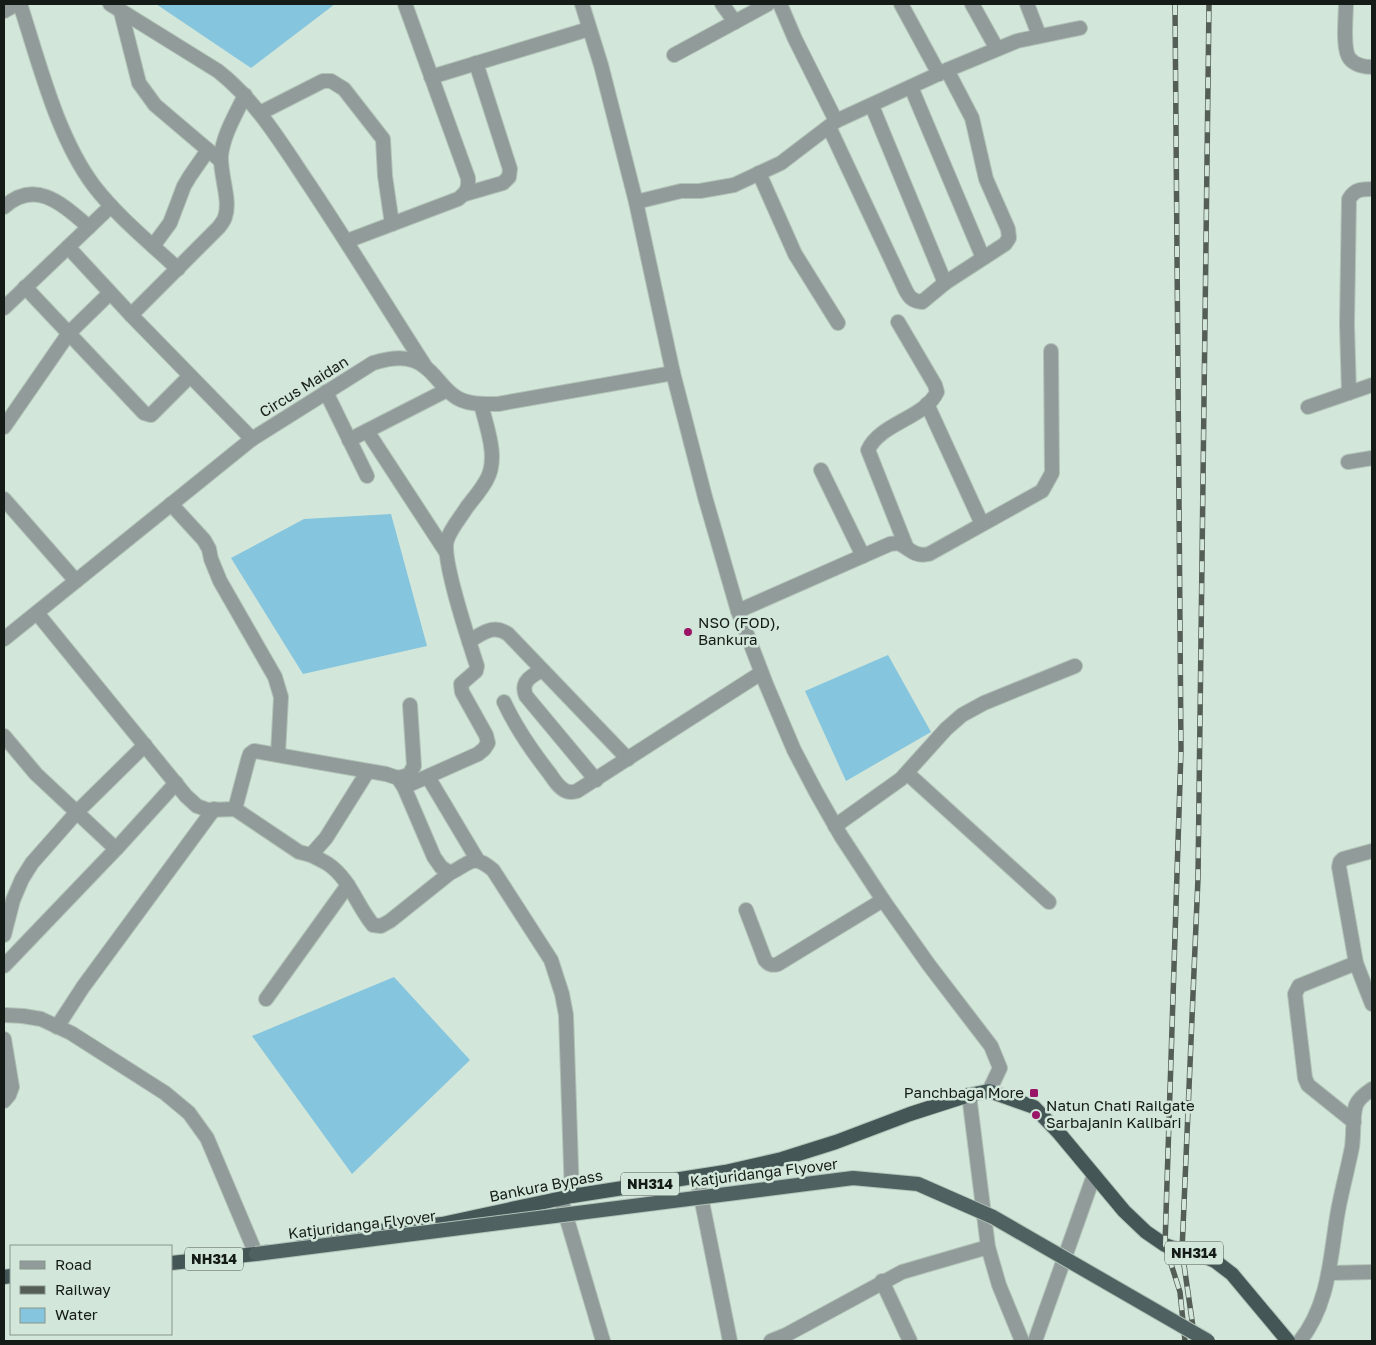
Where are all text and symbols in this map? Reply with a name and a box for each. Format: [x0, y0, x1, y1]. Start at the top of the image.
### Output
street label: Circus Maidan [256, 352, 351, 421]
place label: NSO (FOD), Bankura [698, 613, 780, 648]
marker: NSO (FOD), Bankura [682, 626, 694, 638]
place label: Panchbaga More [904, 1083, 1024, 1101]
marker: Panchbaga More [1028, 1087, 1040, 1099]
place label: Natun Chati Railgate Sarbajanin Kalibari [1046, 1096, 1195, 1131]
marker: Natun Chati Railgate Sarbajanin Kalibari [1030, 1109, 1042, 1121]
street label: Katjuridanga Flyover [689, 1154, 839, 1190]
street label: Bankura Bypass [488, 1165, 604, 1205]
road number: NH314 [621, 1172, 679, 1196]
street label: Katjuridanga Flyover [287, 1206, 437, 1242]
road number: NH314 [1165, 1242, 1223, 1264]
legend [10, 1245, 172, 1335]
road number: NH314 [185, 1248, 243, 1270]
text: Road [55, 1255, 92, 1273]
text: Railway [55, 1280, 111, 1298]
text: Water [55, 1305, 98, 1323]

